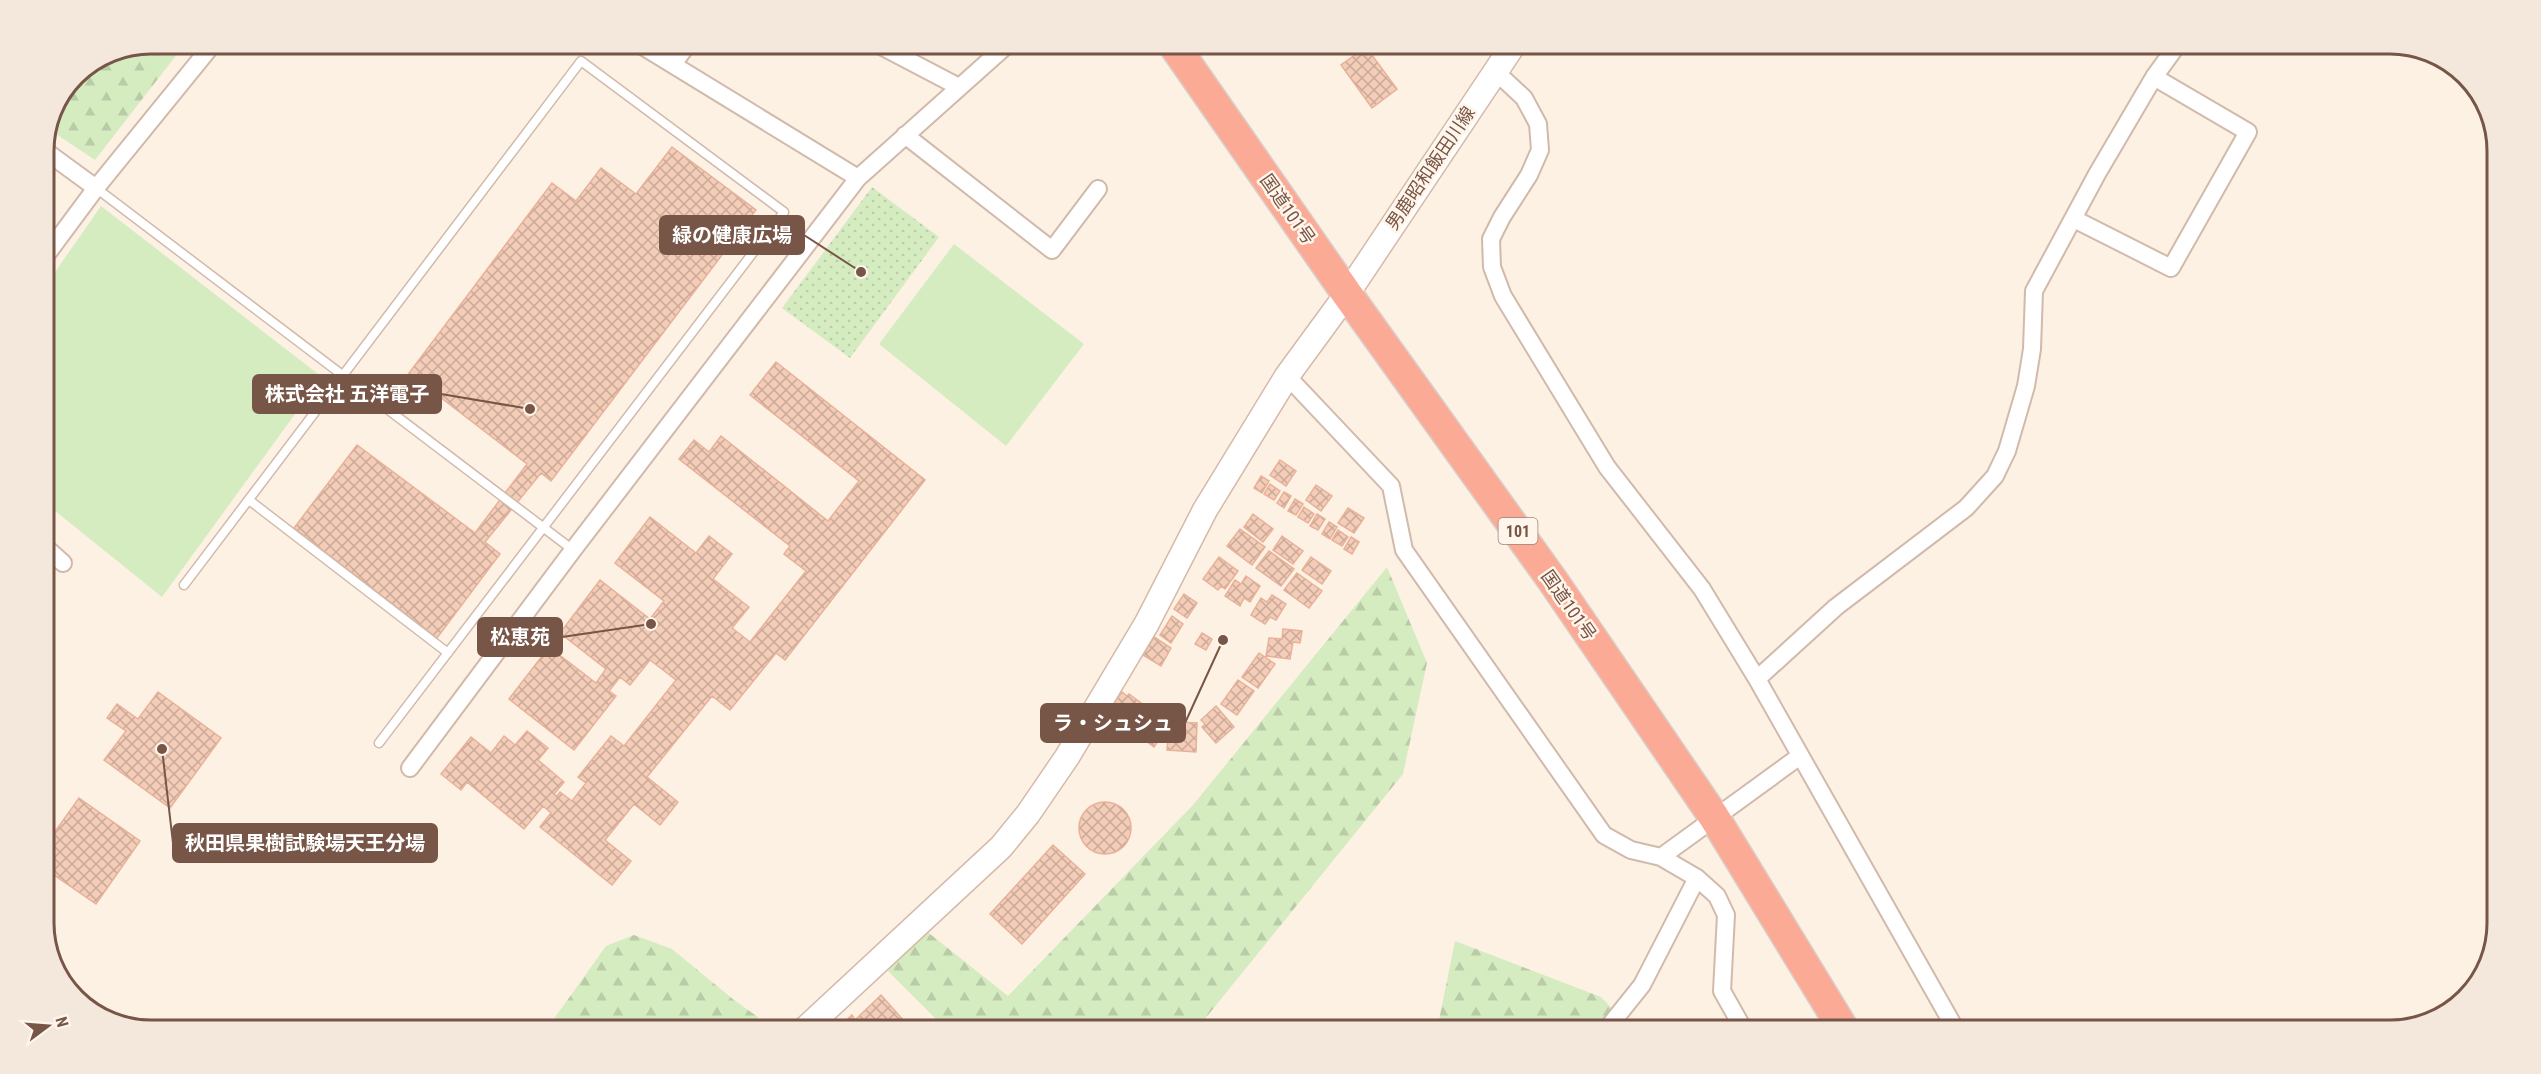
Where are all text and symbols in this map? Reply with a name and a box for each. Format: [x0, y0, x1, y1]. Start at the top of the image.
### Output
street label: 男鹿昭和飯田川線 [1381, 102, 1479, 234]
street label: 国道101号 [1256, 170, 1320, 248]
callout: 緑の健康広場 [660, 216, 804, 254]
text: 緑の健康広場 [672, 223, 792, 247]
callout: 株式会社 五洋電子 [253, 375, 441, 413]
text: 株式会社 五洋電子 [265, 382, 429, 406]
road number: 101 [1498, 518, 1538, 544]
street label: 国道101号 [1537, 566, 1601, 644]
callout: 松恵苑 [478, 618, 562, 656]
text: 松恵苑 [490, 625, 550, 649]
callout: ラ・シュシュ [1041, 704, 1185, 742]
text: ラ・シュシュ [1053, 711, 1173, 735]
callout: 秋田県果樹試験場天王分場 [173, 824, 437, 862]
text: 秋田県果樹試験場天王分場 [185, 831, 425, 855]
north arrow [18, 996, 78, 1056]
text: N [51, 1015, 72, 1029]

